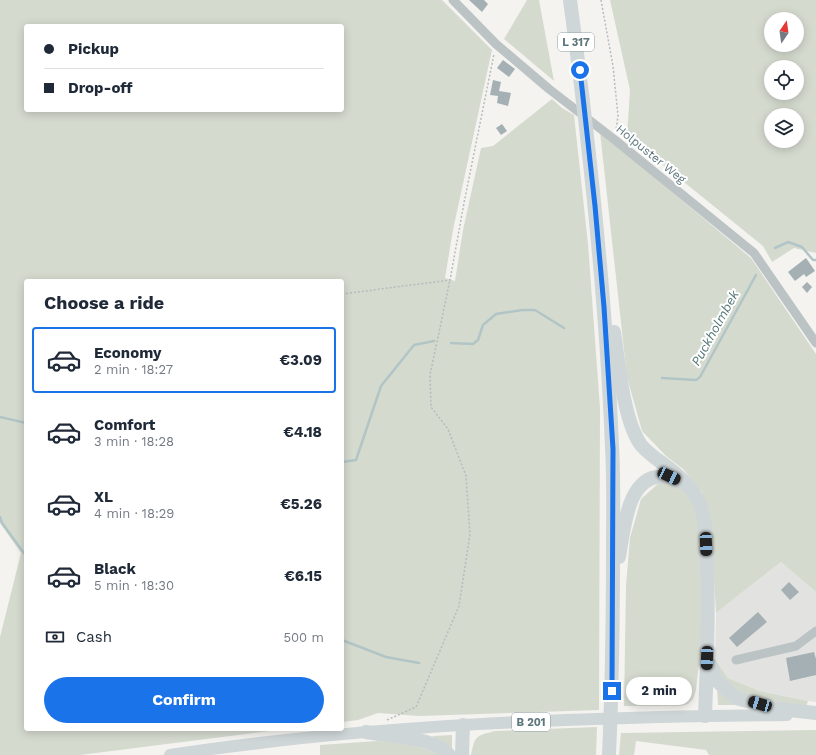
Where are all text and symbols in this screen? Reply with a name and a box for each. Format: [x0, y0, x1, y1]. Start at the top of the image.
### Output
north arrow [764, 12, 804, 52]
map controls [764, 12, 804, 148]
road number: L 317 [558, 33, 594, 51]
text: Pickup [68, 40, 119, 58]
button: locate [764, 60, 804, 100]
route start [571, 61, 589, 79]
text: Drop-off [68, 79, 133, 97]
button: layers [764, 108, 804, 148]
street label: Holpuster Weg [613, 122, 689, 187]
water label: Puckholmbek [688, 287, 742, 368]
text: Choose a ride [44, 292, 164, 313]
icon: car [46, 342, 82, 378]
text: Economy [94, 344, 161, 362]
text: €3.09 [279, 351, 322, 369]
text: 2 min · 18:27 [94, 362, 173, 377]
icon: car [46, 414, 82, 450]
text: Comfort [94, 416, 155, 434]
text: €4.18 [283, 423, 322, 441]
text: 3 min · 18:28 [94, 434, 174, 449]
car [656, 465, 682, 487]
icon: car [46, 486, 82, 522]
text: XL [94, 488, 113, 506]
text: €5.26 [280, 495, 322, 513]
text: 4 min · 18:29 [94, 506, 174, 521]
car [700, 532, 712, 556]
icon: car [46, 558, 82, 594]
text: Black [94, 560, 136, 578]
text: €6.15 [284, 567, 322, 585]
text: 5 min · 18:30 [94, 578, 174, 593]
icon: cash [44, 626, 66, 648]
text: Cash [76, 628, 112, 646]
text: 500 m [283, 630, 324, 645]
car [701, 646, 713, 670]
button: Confirm [44, 677, 324, 723]
callout: 2 min [626, 677, 692, 705]
route end [603, 682, 621, 700]
text: 2 min [641, 683, 677, 698]
car [747, 695, 773, 713]
road number: B 201 [512, 713, 550, 731]

